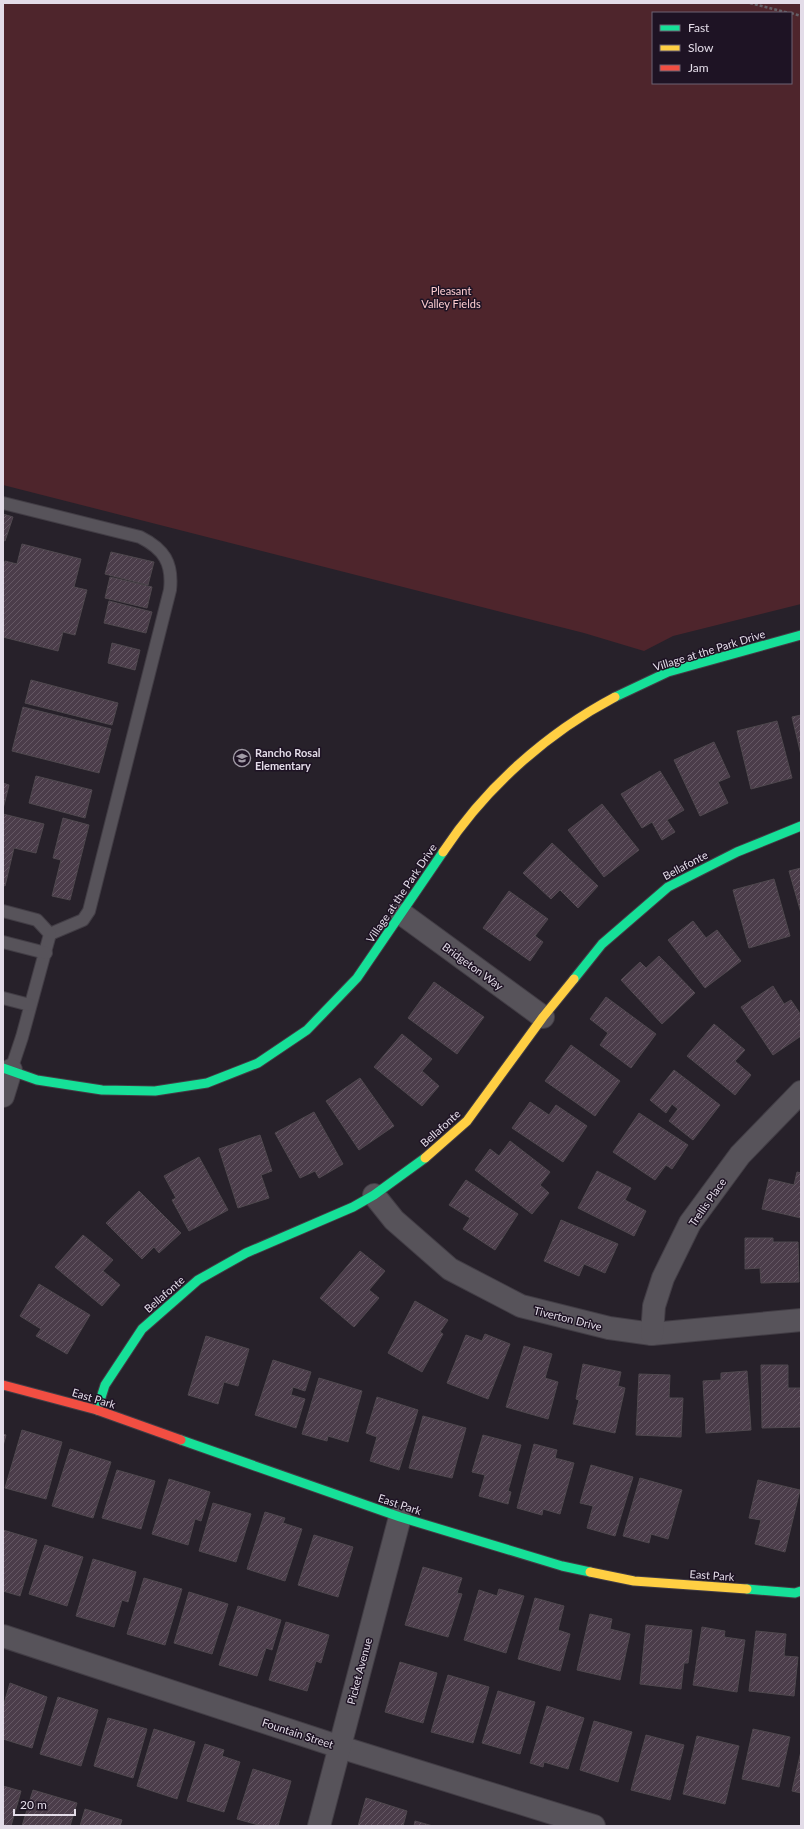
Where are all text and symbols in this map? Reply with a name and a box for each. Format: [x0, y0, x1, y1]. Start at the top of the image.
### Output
legend [652, 12, 792, 84]
text: Fast [688, 20, 710, 35]
text: Slow [688, 40, 714, 55]
text: Jam [688, 60, 709, 75]
park label: Pleasant Valley Fields [421, 284, 481, 310]
street label: Village at the Park Drive [651, 627, 767, 673]
place label: Rancho Rosal Elementary [255, 746, 321, 772]
school or university icon: Rancho Rosal Elementary [232, 748, 252, 768]
street label: Village at the Park Drive [363, 841, 439, 945]
street label: Bellafonte [660, 848, 710, 882]
street label: Bridgeton Way [440, 940, 506, 993]
street label: Bellafonte [417, 1107, 463, 1149]
street label: Trellis Place [686, 1175, 728, 1229]
street label: Bellafonte [141, 1273, 187, 1315]
street label: Tiverton Drive [533, 1303, 604, 1333]
street label: East Park [71, 1385, 118, 1411]
street label: East Park [377, 1491, 424, 1517]
street label: East Park [689, 1567, 735, 1583]
street label: Picket Avenue [344, 1636, 374, 1706]
street label: Fountain Street [261, 1715, 335, 1751]
scale bar [14, 1791, 75, 1817]
text: 20 m [20, 1797, 47, 1812]

